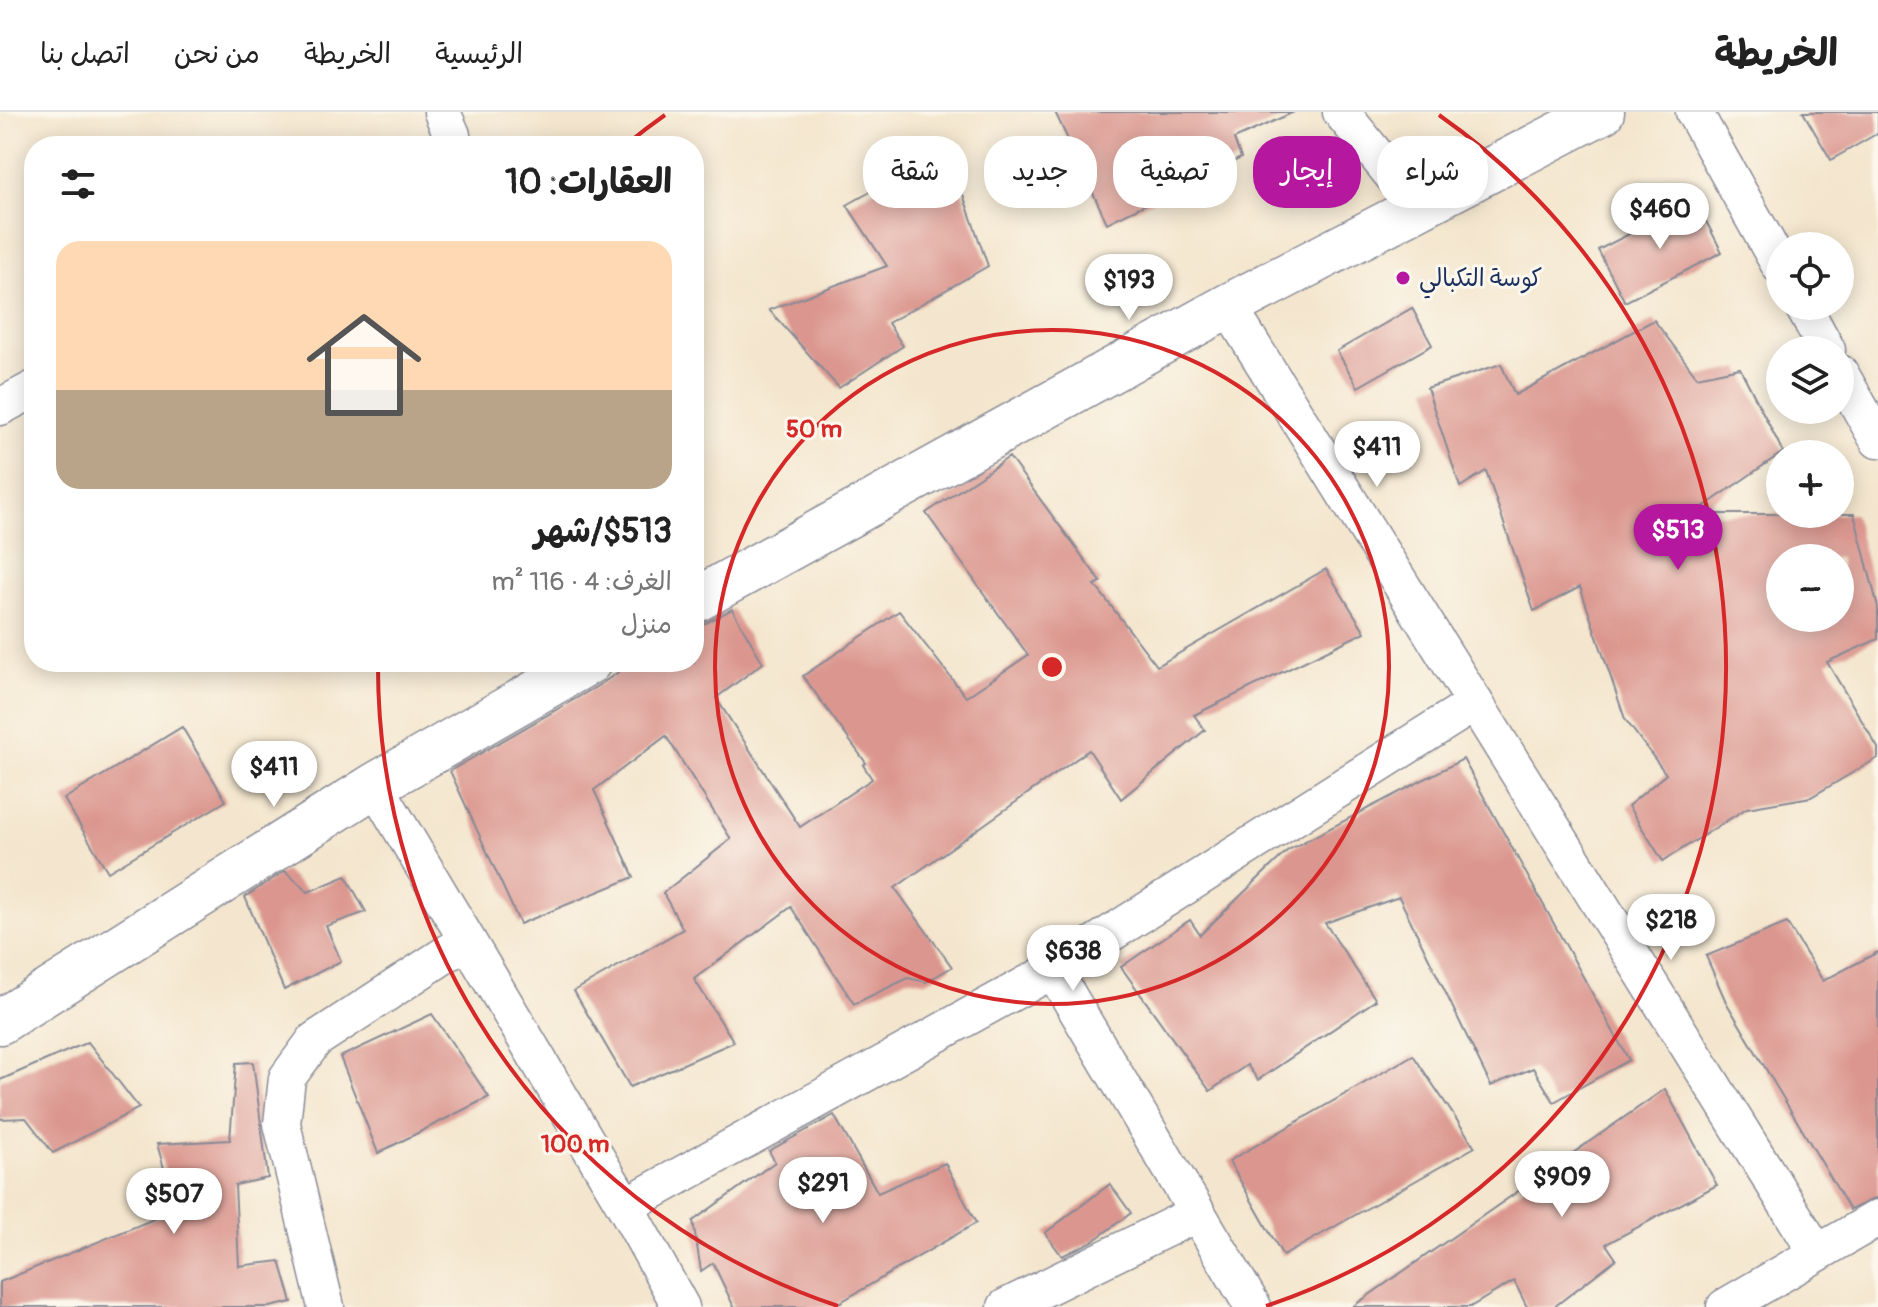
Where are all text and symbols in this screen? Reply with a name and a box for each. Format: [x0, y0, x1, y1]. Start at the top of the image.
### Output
text: الخريطة [1714, 30, 1838, 78]
text: اتصل بنا [40, 37, 130, 72]
text: من نحن [174, 37, 260, 72]
text: الخريطة [304, 37, 391, 72]
text: الرئيسية [435, 37, 523, 72]
chip: شقة [863, 136, 968, 208]
chip: جديد [984, 136, 1097, 208]
chip: تصفية [1113, 136, 1237, 208]
chip: إيجار [1253, 136, 1361, 208]
chip: شراء [1377, 136, 1488, 208]
text: العقارات: 10 [505, 161, 672, 204]
icon: filters [56, 162, 100, 206]
pin: $460 [1613, 183, 1707, 251]
text: $460 [1629, 193, 1691, 225]
map controls [1766, 232, 1854, 632]
button: locate [1766, 232, 1854, 320]
pin: $193 [1082, 254, 1176, 322]
text: $193 [1103, 264, 1155, 296]
place label: كوسة التكبالي [1419, 264, 1542, 299]
marker: كوسة التكبالي [1394, 269, 1412, 287]
icon: home [292, 293, 436, 437]
button: layers [1766, 336, 1854, 424]
text: 50 m [786, 415, 842, 444]
pin: $411 [1330, 421, 1424, 489]
text: $411 [1352, 431, 1402, 463]
button: + [1766, 440, 1854, 528]
pin: $513 [1631, 504, 1725, 572]
text: $513/شهر [534, 510, 672, 553]
text: $513 [1652, 514, 1704, 546]
button: − [1766, 544, 1854, 632]
text: الغرف: 4 · 116 m² [492, 566, 672, 598]
text: منزل [621, 609, 672, 641]
centre of rings [1038, 653, 1066, 681]
pin: $411 [227, 741, 321, 809]
text: $411 [249, 751, 299, 783]
pin: $218 [1624, 894, 1718, 962]
text: $218 [1645, 904, 1697, 936]
pin: $638 [1026, 925, 1120, 993]
text: $638 [1045, 935, 1101, 967]
text: 100 m [541, 1130, 609, 1159]
pin: $909 [1515, 1151, 1609, 1219]
pin: $291 [776, 1157, 870, 1225]
text: $909 [1533, 1161, 1591, 1193]
text: $291 [797, 1167, 849, 1199]
pin: $507 [127, 1168, 221, 1236]
text: $507 [144, 1178, 204, 1210]

